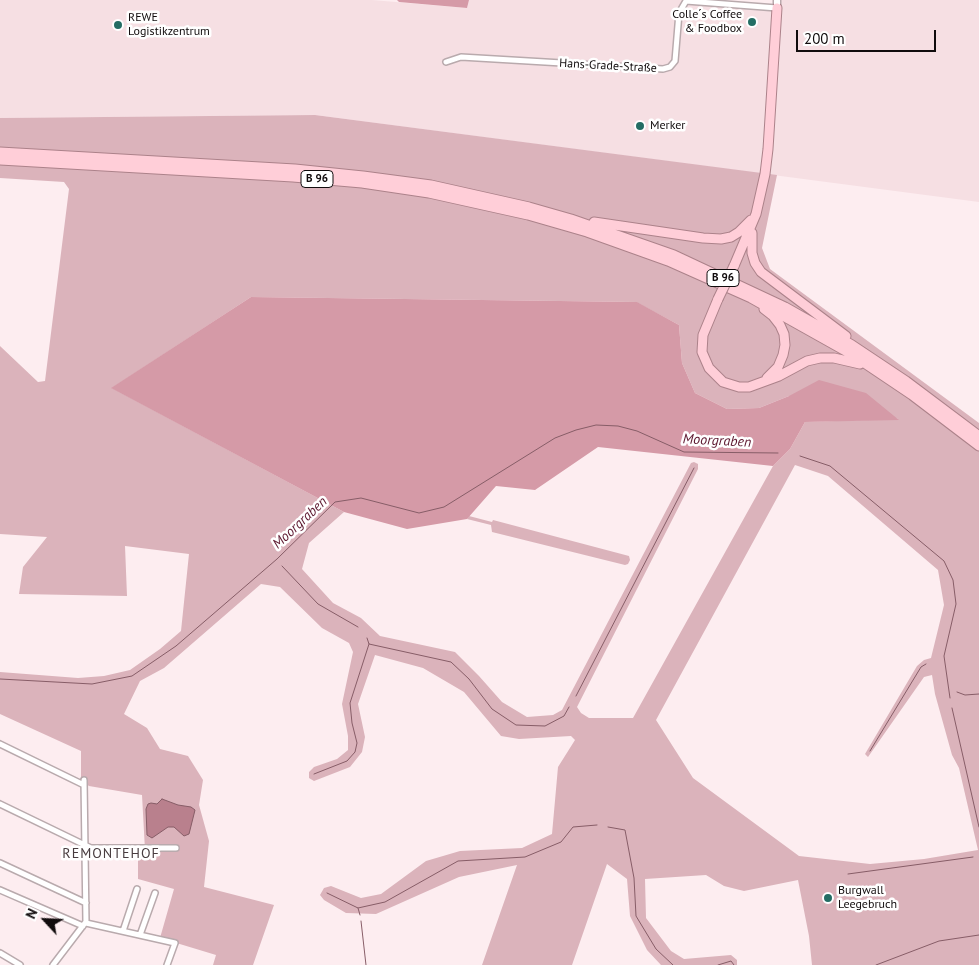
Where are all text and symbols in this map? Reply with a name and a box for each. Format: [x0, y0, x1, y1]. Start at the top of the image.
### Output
place label: Colle´s Coffee & Foodbox [672, 8, 742, 36]
place label: REWE Logistikzentrum [128, 11, 210, 39]
marker: Colle´s Coffee & Foodbox [746, 16, 758, 28]
marker: REWE Logistikzentrum [112, 19, 124, 31]
scale bar [799, 20, 939, 52]
text: 200 m [804, 29, 845, 48]
street label: Hans-Grade-Straße [559, 56, 657, 76]
place label: Merker [650, 119, 685, 133]
marker: Merker [634, 120, 646, 132]
road number: B 96 [301, 170, 333, 188]
road number: B 96 [707, 270, 739, 286]
water label: Moorgraben [682, 431, 752, 451]
water label: Moorgraben [269, 493, 331, 553]
district label: REMONTEHOF [61, 846, 161, 862]
place label: Burgwall Leegebruch [838, 884, 897, 912]
marker: Burgwall Leegebruch [822, 892, 834, 904]
north arrow [20, 895, 70, 945]
text: N [21, 906, 42, 922]

